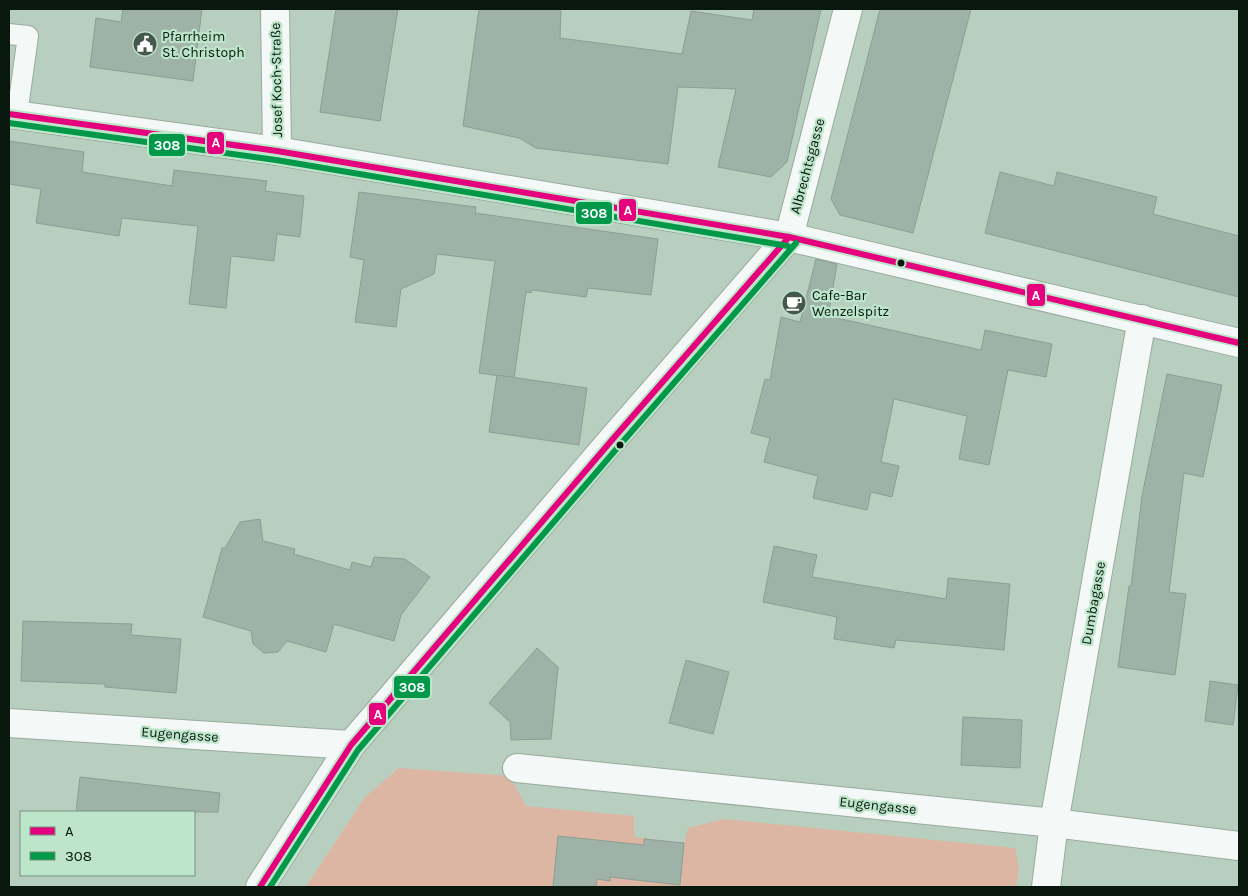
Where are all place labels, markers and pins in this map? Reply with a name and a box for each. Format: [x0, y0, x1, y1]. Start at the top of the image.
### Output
place label: Pfarrheim St. Christoph [162, 28, 245, 61]
public building icon: Pfarrheim St. Christoph [132, 31, 158, 57]
unlabelled marker [896, 258, 906, 268]
place label: Cafe-Bar Wenzelspitz [812, 287, 889, 320]
cafe icon: Cafe-Bar Wenzelspitz [781, 290, 807, 316]
unlabelled marker [615, 440, 625, 450]

